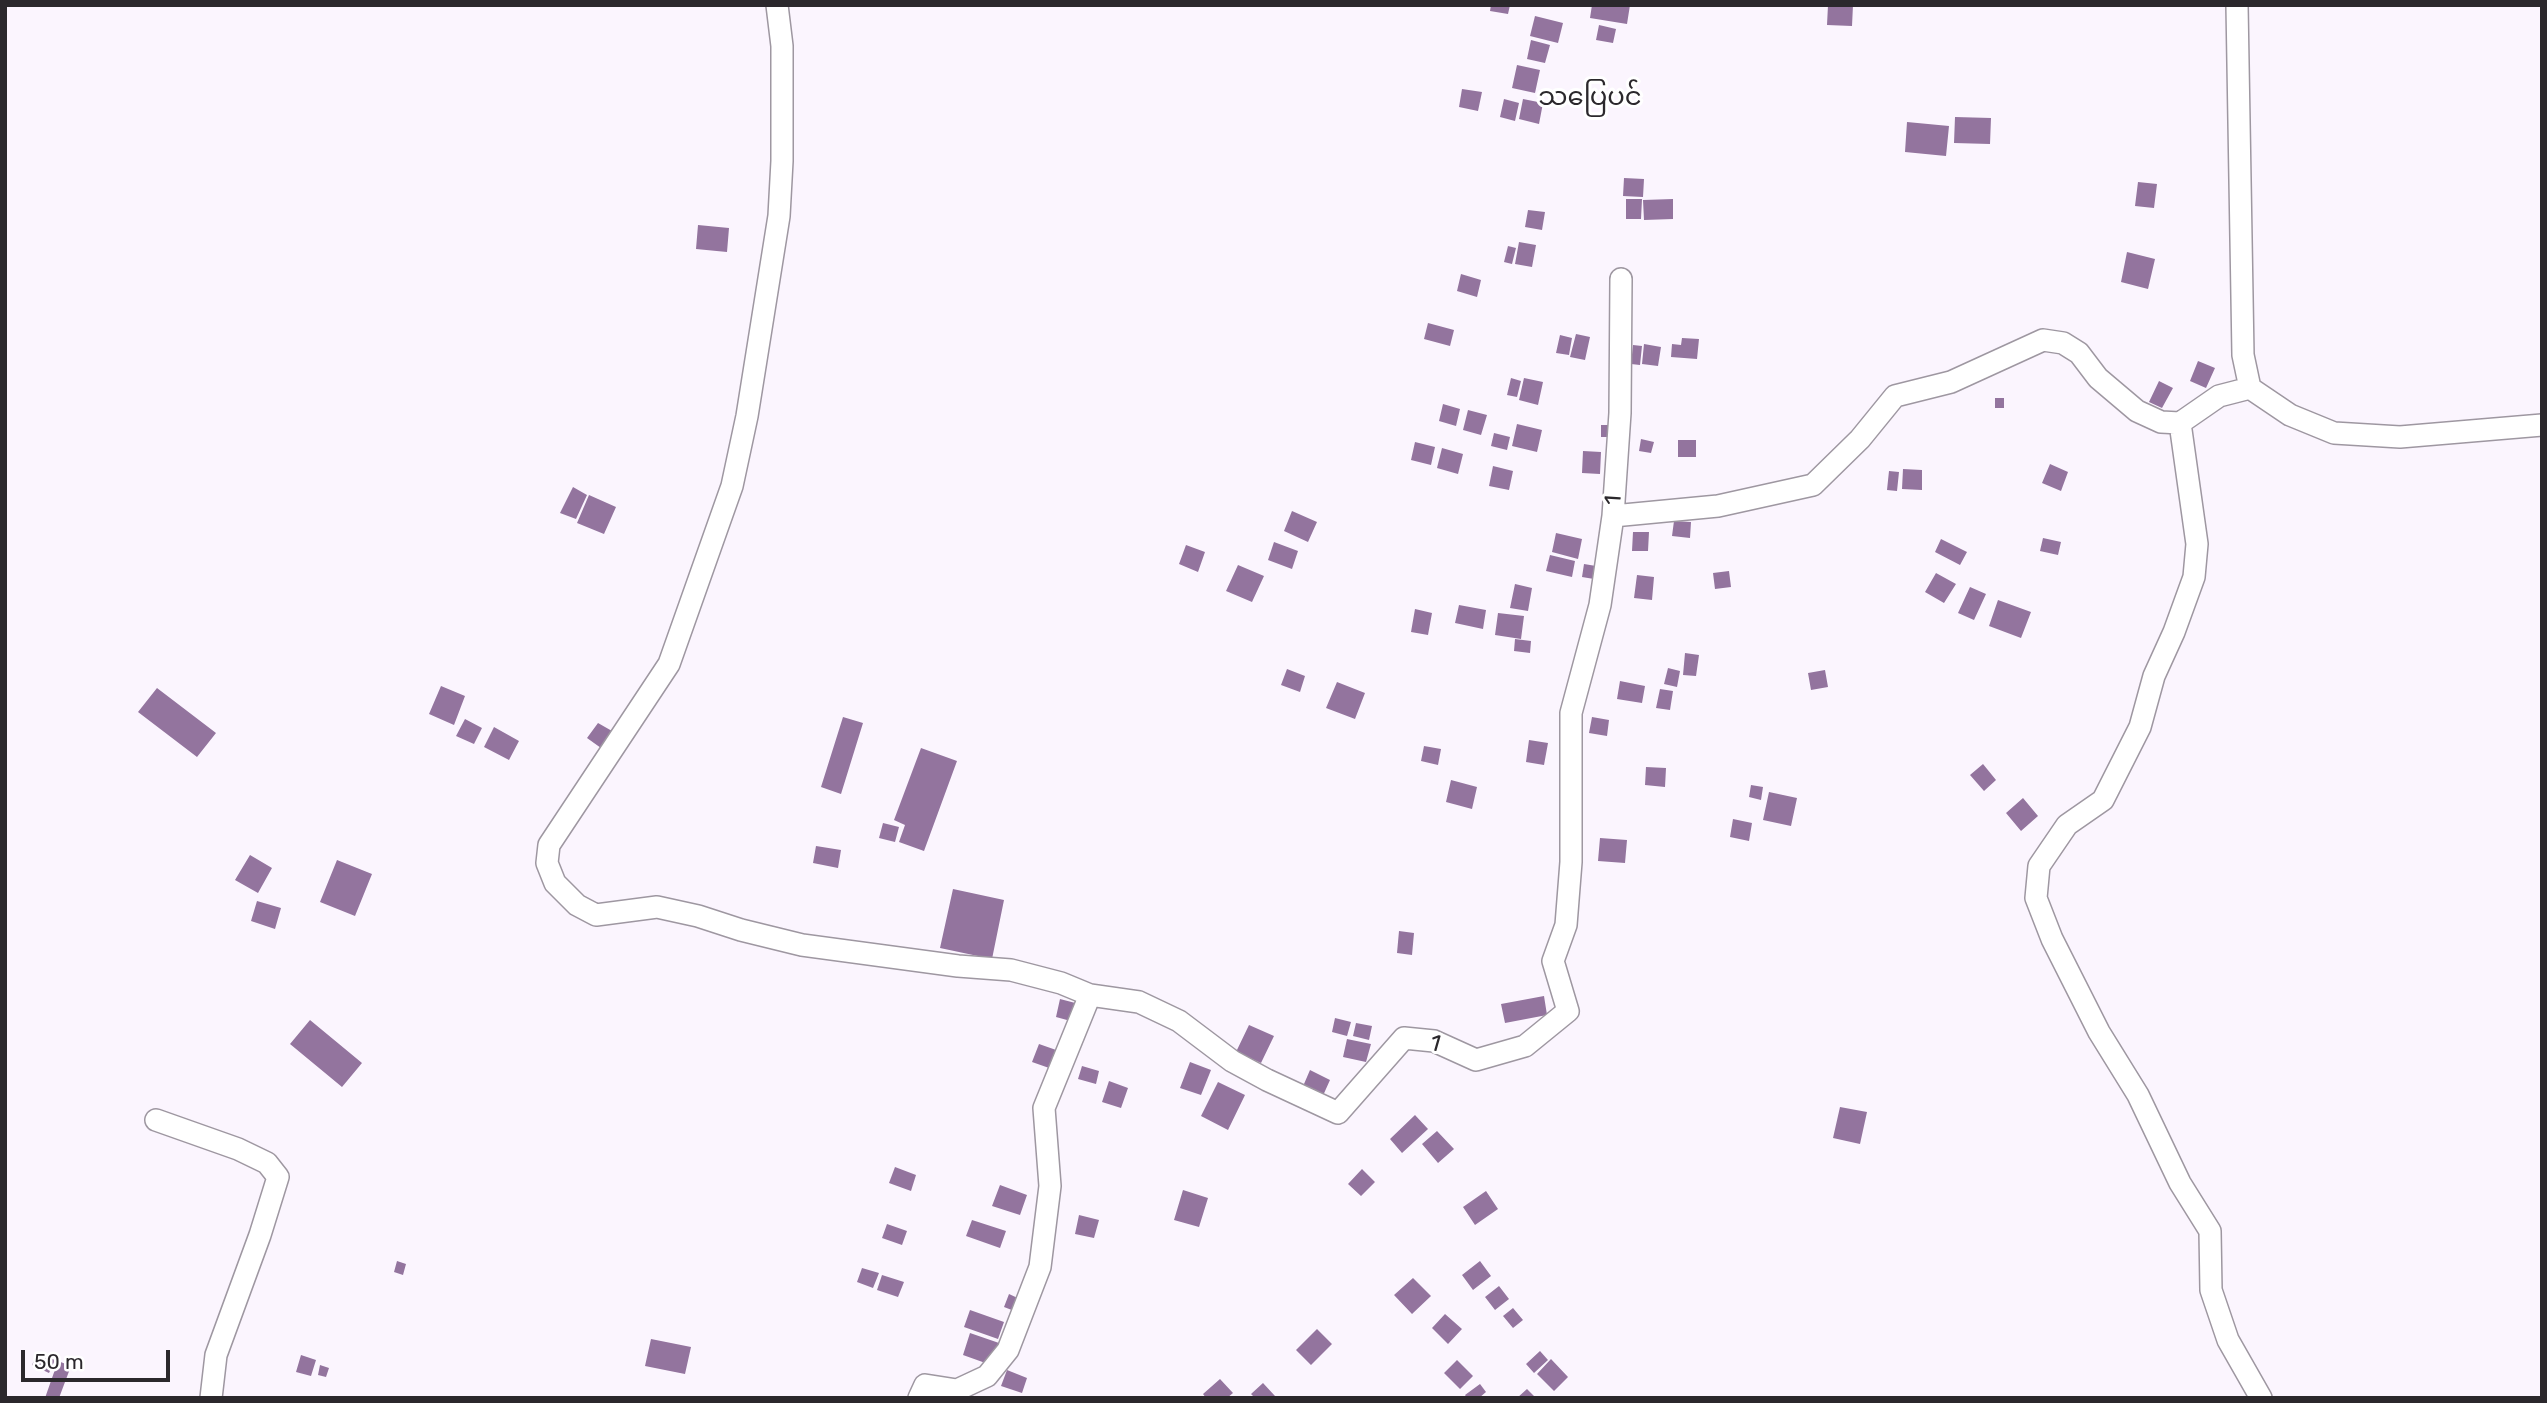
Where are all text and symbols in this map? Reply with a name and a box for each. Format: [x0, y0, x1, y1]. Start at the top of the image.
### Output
district label: သပြေပင် [1538, 81, 1642, 113]
street label: 1 [1600, 494, 1628, 506]
street label: 1 [1426, 1029, 1444, 1059]
scale bar [24, 1336, 173, 1380]
text: 50 m [34, 1349, 84, 1374]

